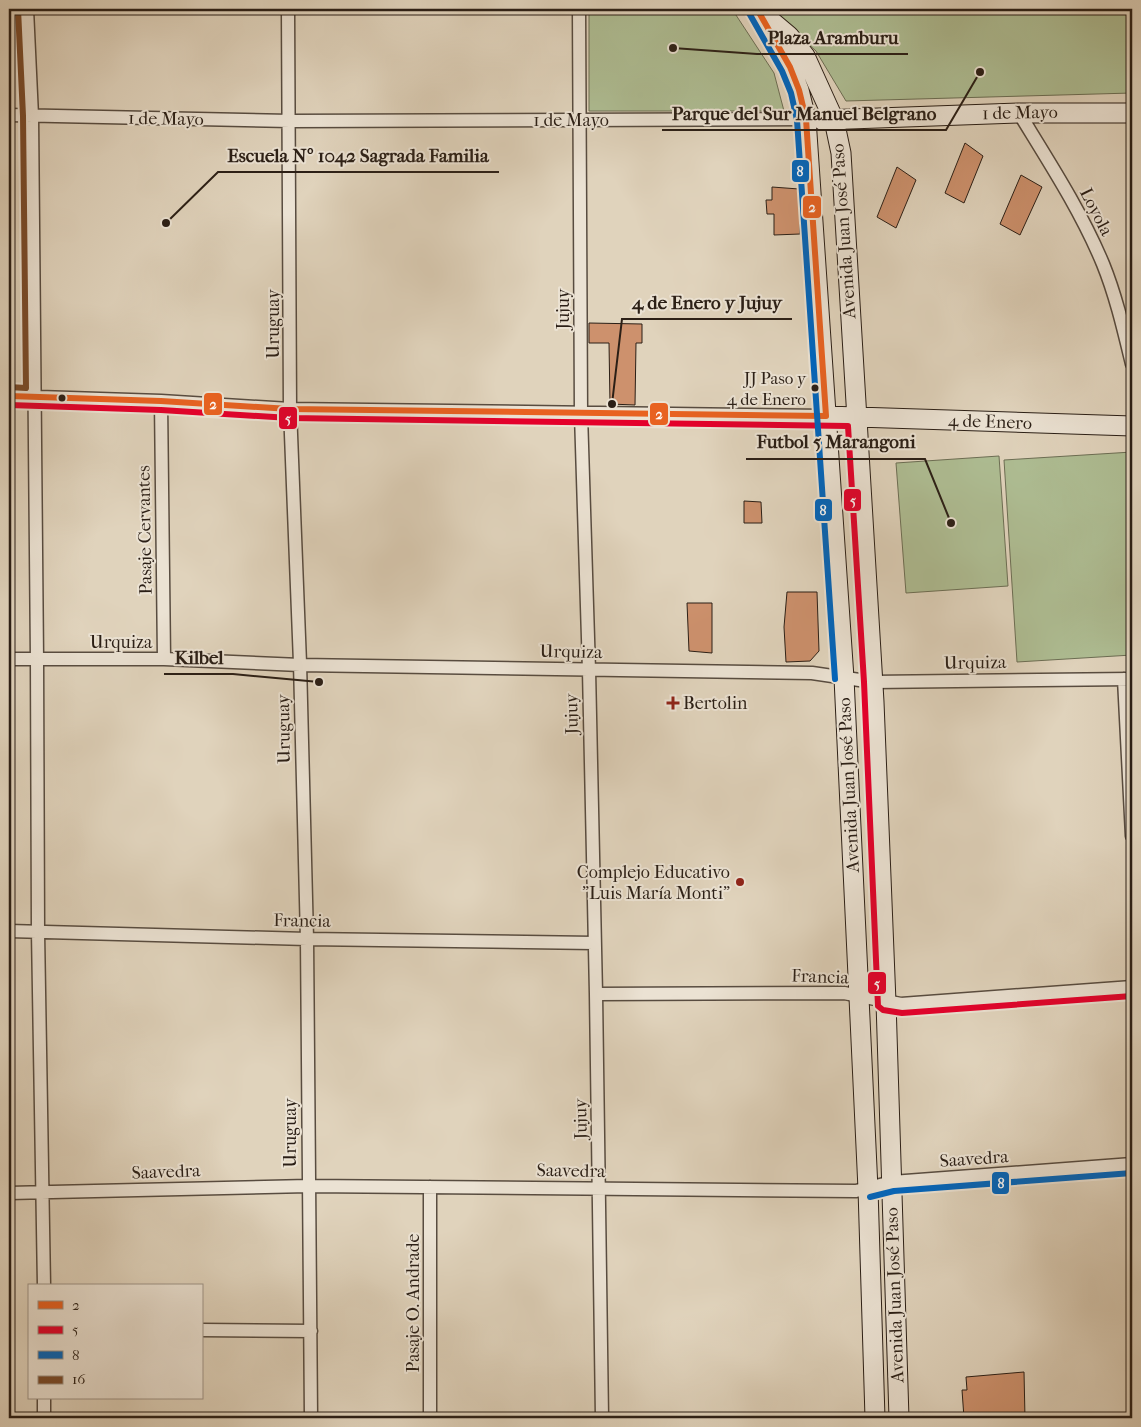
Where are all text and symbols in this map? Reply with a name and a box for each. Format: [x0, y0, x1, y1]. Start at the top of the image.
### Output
callout: Plaza Aramburu [757, 20, 908, 54]
text: Plaza Aramburu [767, 27, 899, 49]
callout: Parque del Sur Manuel Belgrano [662, 96, 946, 130]
street label: 1 de Mayo [982, 102, 1058, 124]
text: Parque del Sur Manuel Belgrano [672, 103, 937, 125]
street label: 1 de Mayo [128, 108, 204, 130]
street label: 1 de Mayo [533, 110, 609, 131]
callout: Escuela Nº 1042 Sagrada Familia [218, 138, 499, 172]
street label: Avenida Juan José Paso [827, 143, 861, 320]
text: Escuela Nº 1042 Sagrada Familia [227, 145, 490, 167]
line badge: 8 [791, 159, 810, 183]
text: 8 [796, 163, 804, 180]
street label: Loyola [1075, 184, 1117, 240]
line badge: 2 [802, 195, 822, 219]
text: 2 [808, 199, 816, 216]
callout: 4 de Enero y Jujuy [622, 285, 792, 319]
street label: Jujuy [553, 287, 574, 331]
street label: Uruguay [263, 288, 284, 359]
text: 4 de Enero y Jujuy [631, 292, 783, 314]
place label: JJ Paso y 4 de Enero [727, 368, 807, 409]
marker: JJ Paso y 4 de Enero [810, 383, 820, 393]
line badge: 2 [203, 392, 223, 416]
unlabelled marker [57, 393, 67, 403]
text: 2 [209, 396, 217, 413]
line badge: 2 [649, 402, 669, 426]
line badge: 5 [278, 406, 298, 430]
text: 2 [655, 406, 663, 423]
text: 5 [285, 410, 291, 427]
street label: 4 de Enero [948, 410, 1032, 434]
callout: Futbol 5 Marangoni [746, 425, 925, 459]
text: Futbol 5 Marangoni [755, 431, 916, 453]
street label: Pasaje Cervantes [133, 465, 157, 595]
line badge: 5 [843, 488, 862, 512]
text: 5 [850, 492, 856, 509]
line badge: 8 [814, 498, 833, 522]
text: 8 [819, 502, 827, 519]
street label: Urquiza [90, 632, 153, 653]
callout: Kilbel [164, 640, 233, 674]
street label: Urquiza [539, 641, 603, 663]
text: Kilbel [174, 647, 224, 669]
street label: Urquiza [943, 652, 1007, 674]
street label: Jujuy [561, 692, 583, 737]
street label: Uruguay [273, 693, 295, 764]
place label: Bertolin [683, 693, 748, 714]
marker: Bertolin [667, 697, 679, 709]
street label: Avenida Juan José Paso [834, 697, 864, 874]
place label: Complejo Educativo "Luis María Monti" [577, 862, 730, 904]
marker: Complejo Educativo "Luis María Monti" [734, 876, 746, 888]
street label: Francia [273, 910, 332, 932]
street label: Francia [791, 966, 850, 989]
line badge: 5 [867, 971, 887, 995]
text: 5 [874, 975, 880, 992]
street label: Uruguay [280, 1097, 301, 1168]
street label: Jujuy [570, 1097, 592, 1142]
street label: Saavedra [939, 1146, 1010, 1172]
street label: Saavedra [131, 1160, 201, 1184]
street label: Saavedra [536, 1160, 606, 1182]
line badge: 8 [991, 1171, 1010, 1195]
text: 8 [997, 1175, 1005, 1192]
street label: Avenida Juan José Paso [881, 1207, 909, 1384]
street label: Pasaje O. Andrade [403, 1233, 424, 1372]
legend [28, 1284, 202, 1400]
text: 2 [72, 1296, 80, 1314]
text: 5 [72, 1320, 78, 1338]
text: 8 [72, 1346, 80, 1364]
text: 16 [72, 1370, 86, 1388]

